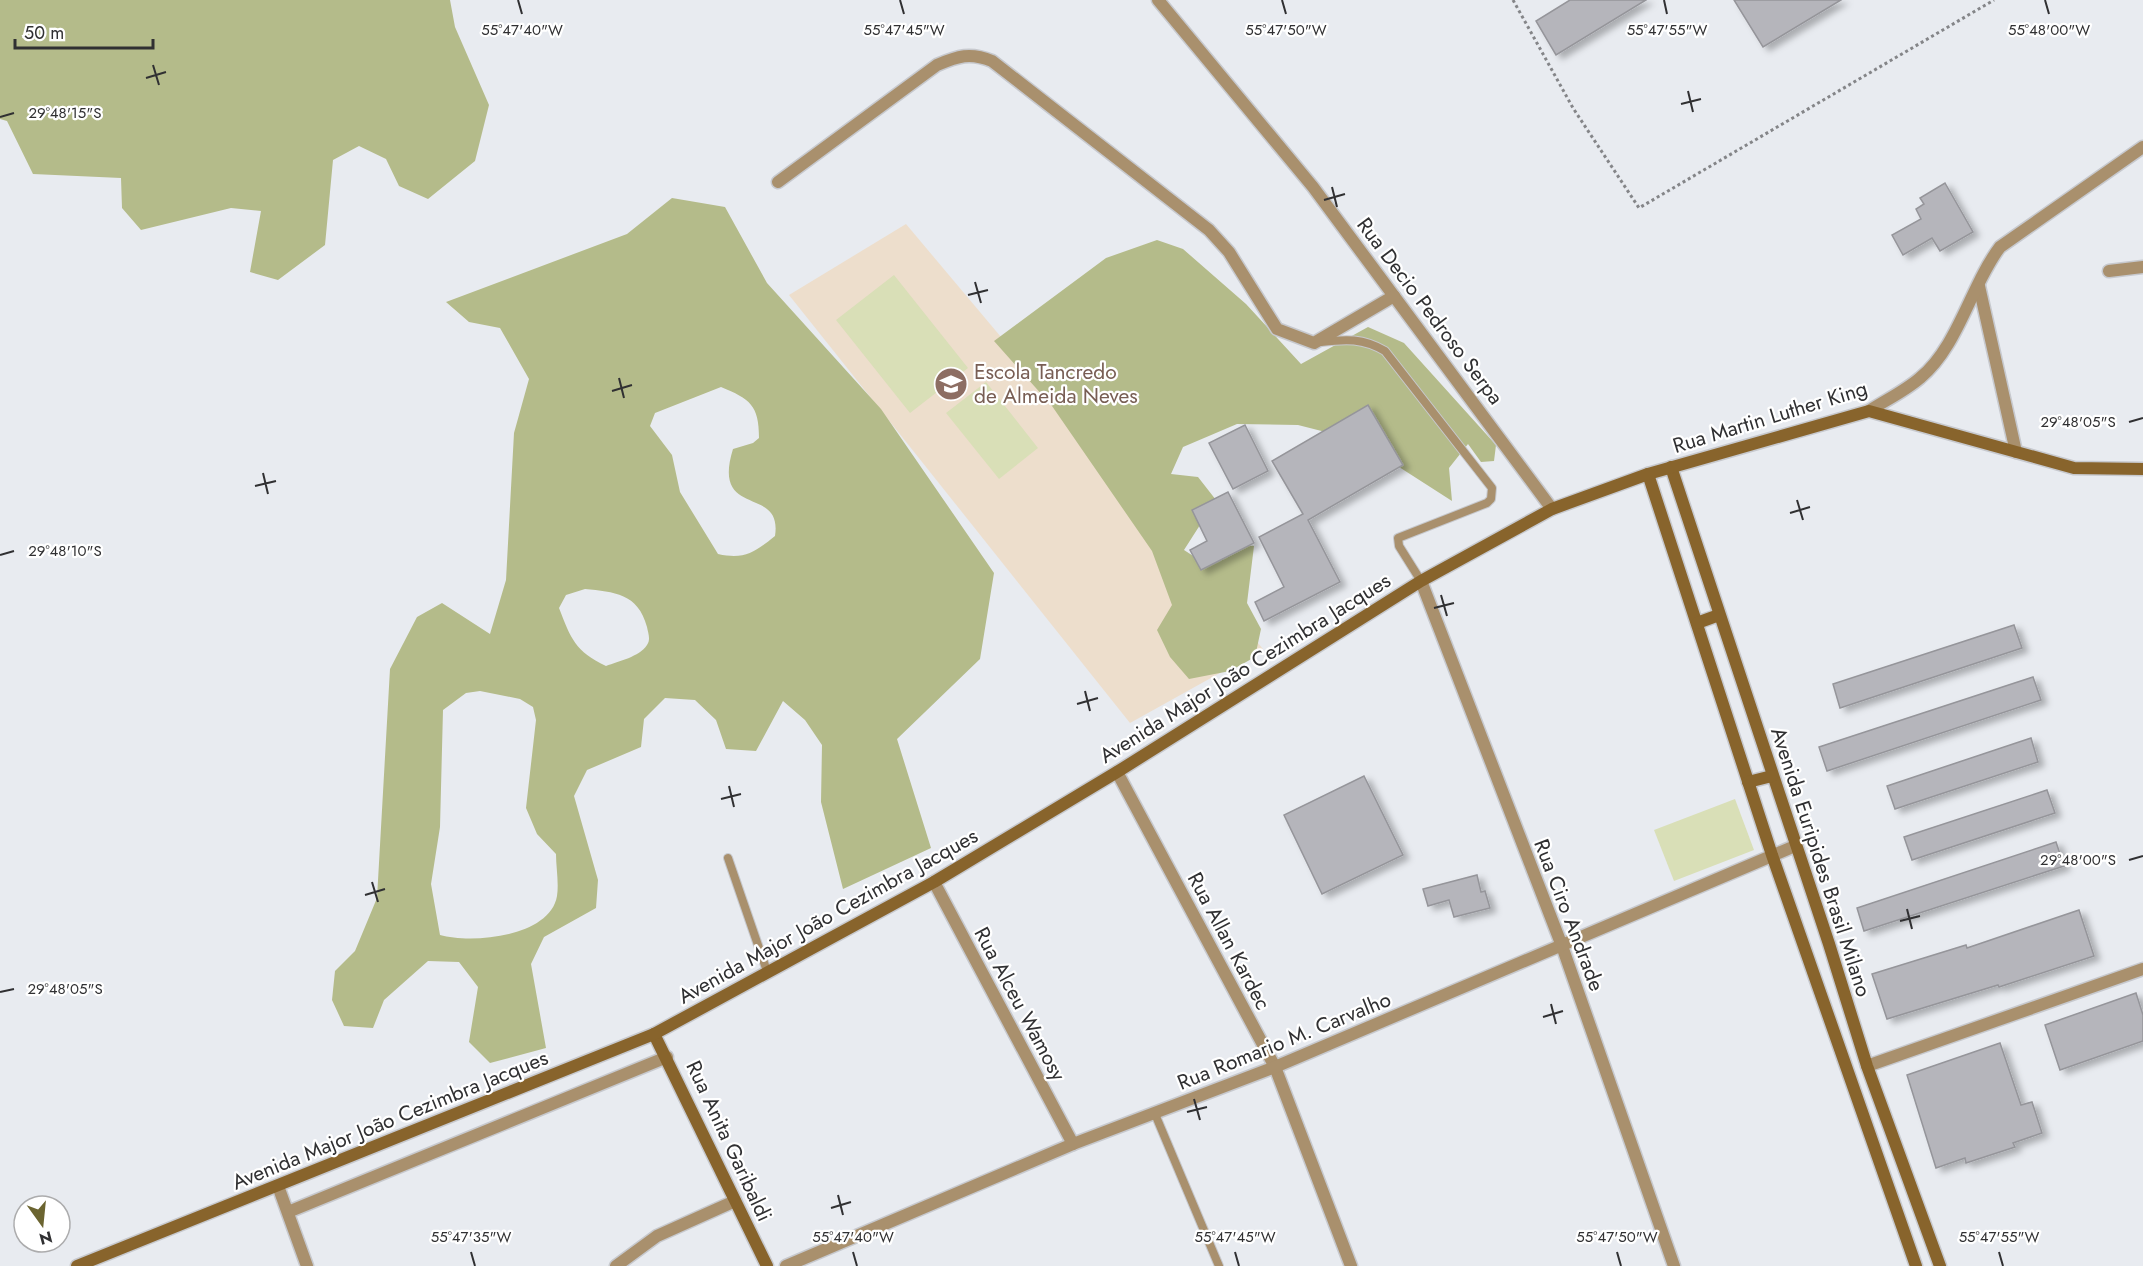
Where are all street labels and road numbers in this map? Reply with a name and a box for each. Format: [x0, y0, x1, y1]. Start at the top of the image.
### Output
street label: Rua Decio Pedroso Serpa [1350, 211, 1510, 411]
street label: Rua Martin Luther King [1669, 373, 1871, 461]
street label: Avenida Major João Cezimbra Jacques [1093, 566, 1397, 770]
street label: Avenida Euripides Brasil Milano [1763, 723, 1879, 1001]
street label: Avenida Major João Cezimbra Jacques [673, 821, 983, 1011]
street label: Rua Ciro Andrade [1526, 835, 1612, 996]
street label: Rua Allan Kardec [1180, 867, 1278, 1015]
street label: Rua Alceu Wamosy [967, 922, 1074, 1087]
street label: Rua Romario M. Carvalho [1173, 984, 1395, 1098]
street label: Avenida Major João Cezimbra Jacques [227, 1043, 553, 1197]
street label: Rua Anita Garibaldi [679, 1056, 779, 1226]

